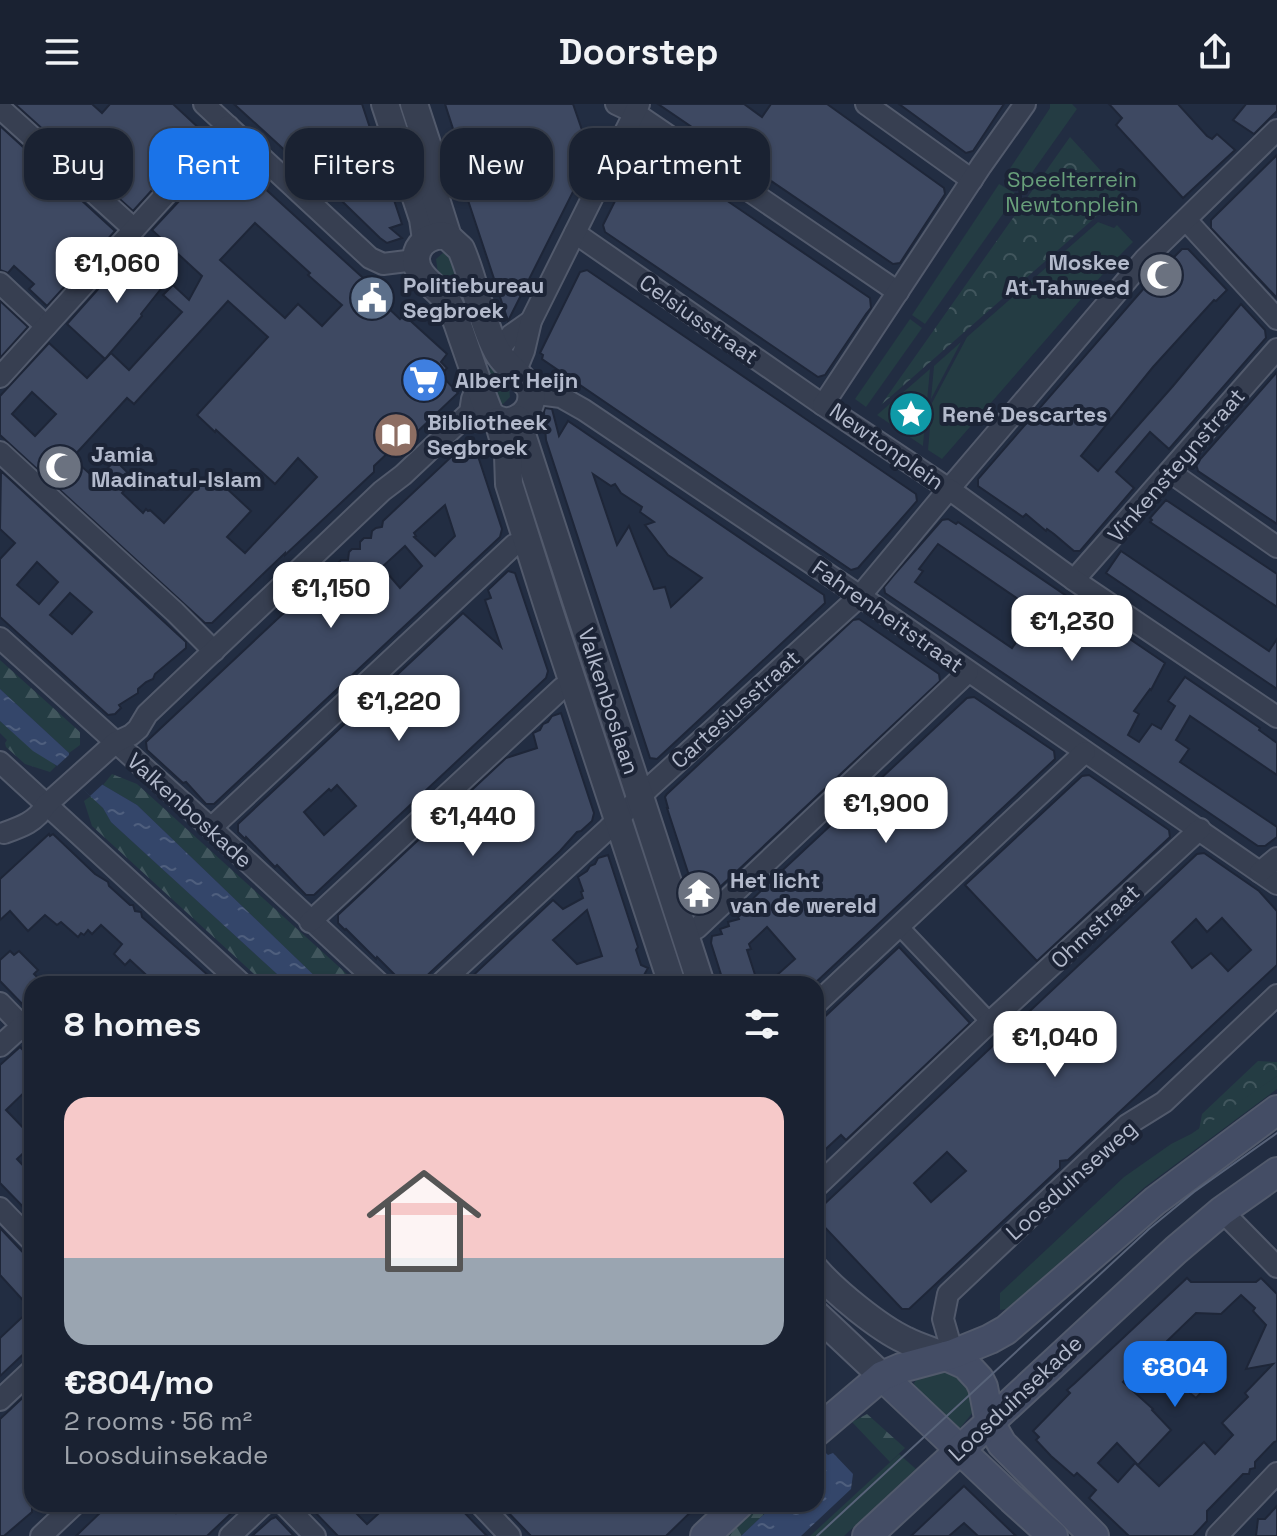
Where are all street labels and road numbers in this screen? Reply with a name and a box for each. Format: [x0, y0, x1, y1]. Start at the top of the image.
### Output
street label: Celsiusstraat [634, 268, 764, 370]
street label: Vinkensteynstraat [1101, 382, 1251, 548]
street label: Newtonplein [824, 396, 950, 496]
street label: Fahrenheitstraat [807, 553, 969, 679]
street label: Valkenboslaan [572, 624, 646, 778]
street label: Cartesiusstraat [665, 644, 805, 774]
street label: Valkenboskade [122, 746, 258, 874]
street label: Ohmstraat [1045, 878, 1145, 974]
street label: Loosduinseweg [1000, 1114, 1142, 1246]
street label: Loosduinsekade [942, 1329, 1088, 1467]

